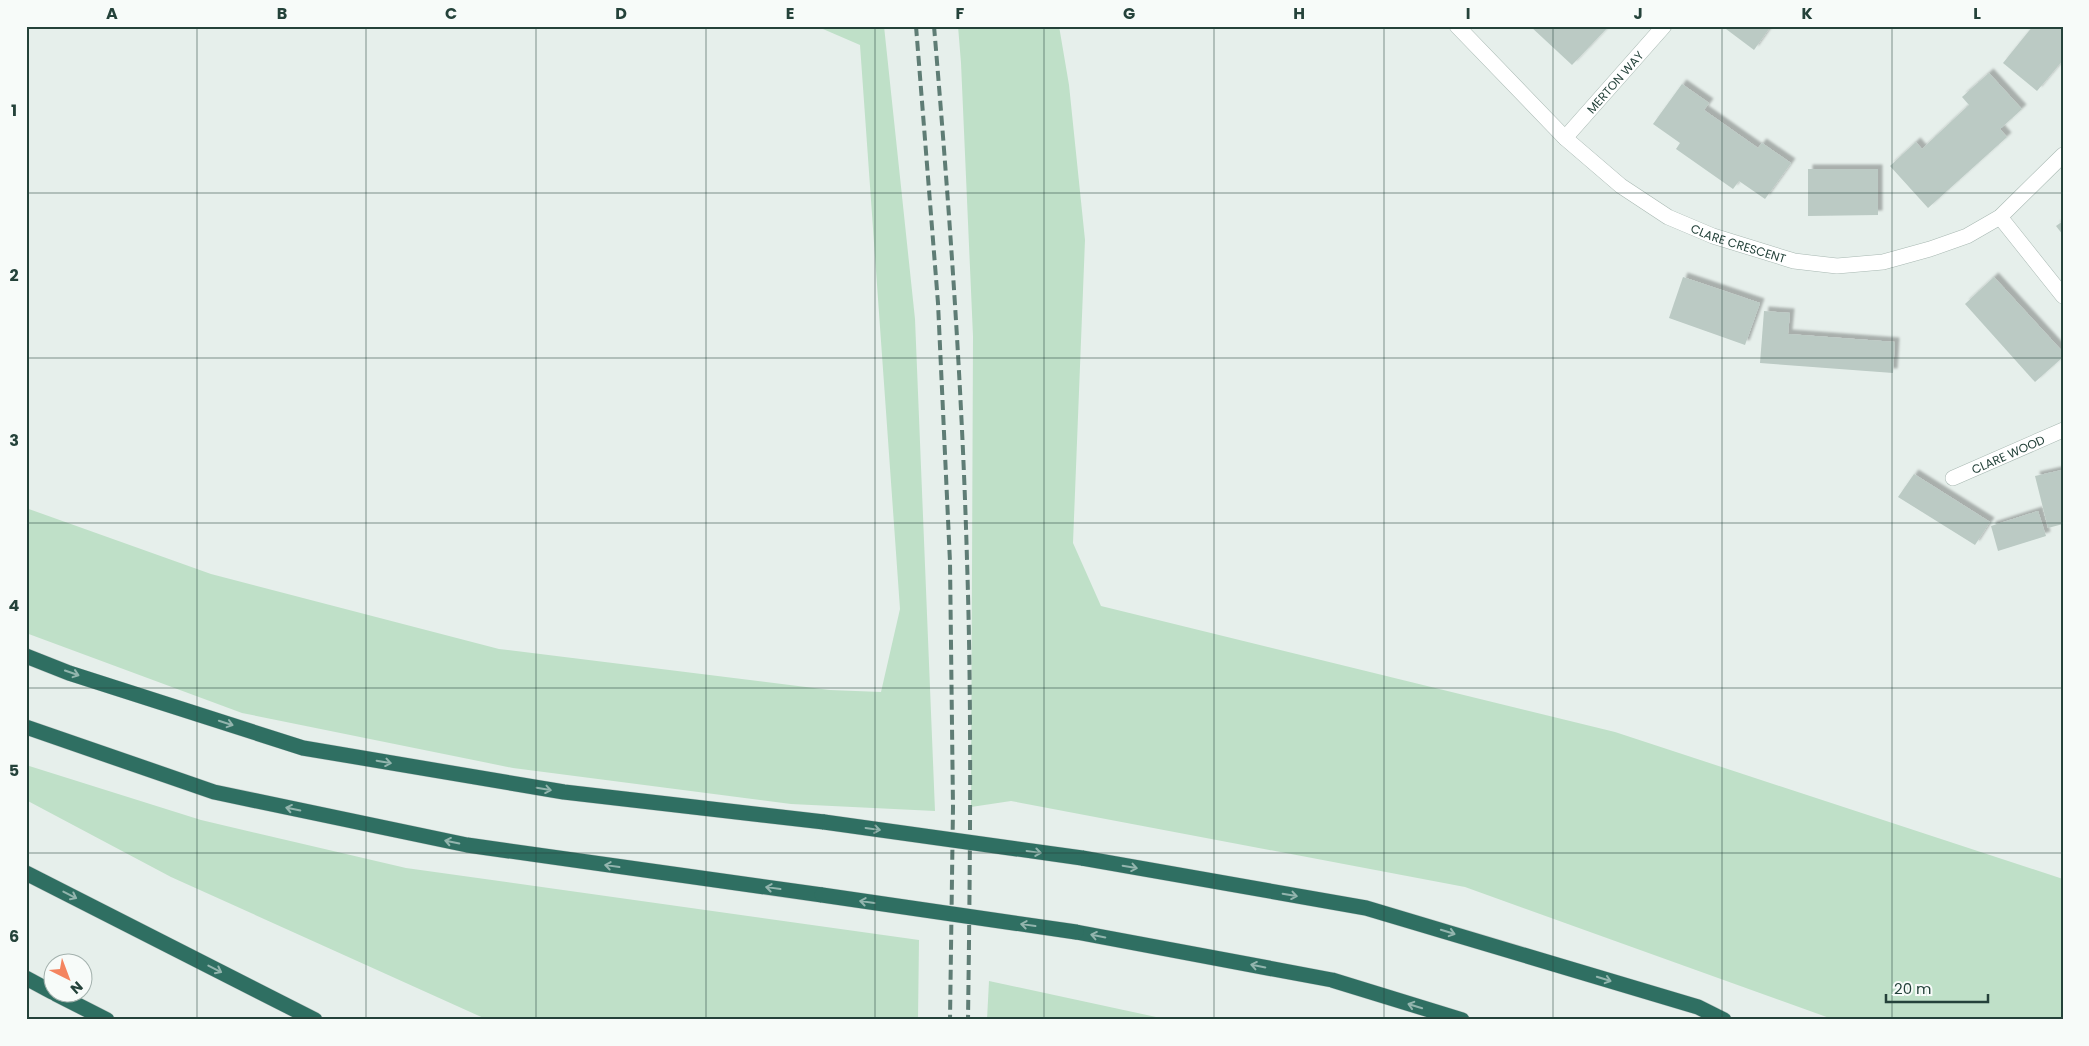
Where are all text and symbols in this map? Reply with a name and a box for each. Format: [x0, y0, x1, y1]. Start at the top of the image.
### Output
text: A [106, 2, 118, 25]
text: B [277, 2, 287, 25]
text: C [445, 2, 457, 25]
text: D [615, 2, 627, 25]
text: E [786, 2, 794, 25]
text: F [956, 2, 965, 25]
text: G [1123, 2, 1135, 25]
text: H [1293, 2, 1305, 25]
text: I [1466, 2, 1470, 25]
text: J [1633, 2, 1643, 25]
text: K [1801, 2, 1813, 25]
text: L [1973, 2, 1981, 25]
street label: MERTON WAY [1582, 47, 1647, 117]
text: 1 [11, 99, 17, 122]
street label: CLARE CRESCENT [1688, 219, 1789, 267]
text: 2 [9, 264, 19, 287]
text: 3 [9, 429, 19, 452]
street label: CLARE WOOD [1969, 431, 2047, 477]
text: 4 [9, 594, 20, 617]
one-way arrow [63, 669, 79, 679]
one-way arrow [218, 719, 234, 729]
one-way arrow [376, 757, 392, 767]
text: 5 [9, 759, 19, 782]
one-way arrow [536, 784, 552, 794]
one-way arrow [285, 803, 301, 813]
one-way arrow [864, 824, 880, 834]
one-way arrow [444, 837, 460, 846]
one-way arrow [1025, 847, 1041, 857]
one-way arrow [605, 860, 621, 870]
one-way arrow [1122, 862, 1138, 872]
one-way arrow [766, 883, 782, 893]
one-way arrow [1282, 890, 1298, 900]
one-way arrow [62, 891, 77, 900]
one-way arrow [859, 896, 875, 906]
one-way arrow [1020, 920, 1036, 930]
text: 6 [9, 925, 19, 948]
one-way arrow [1440, 928, 1456, 938]
one-way arrow [1090, 931, 1106, 941]
north arrow [42, 954, 92, 1004]
one-way arrow [1250, 961, 1266, 971]
one-way arrow [207, 965, 222, 974]
scale bar [1886, 971, 1989, 1003]
one-way arrow [1596, 974, 1612, 984]
text: N [66, 977, 87, 999]
text: 20 m [1894, 978, 1932, 999]
one-way arrow [1407, 1000, 1423, 1010]

